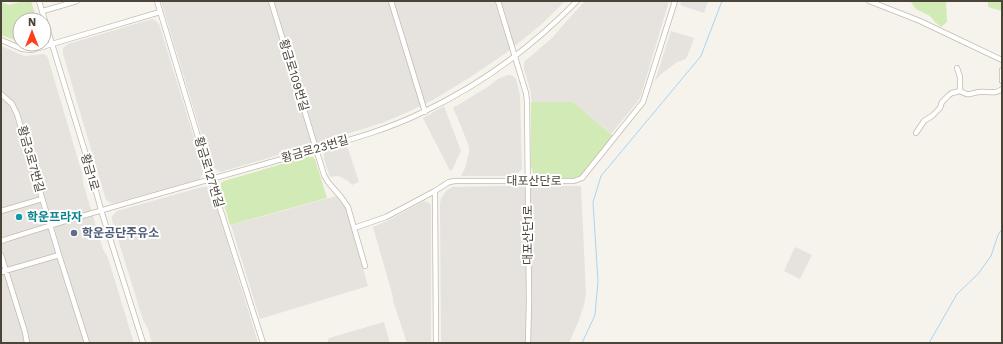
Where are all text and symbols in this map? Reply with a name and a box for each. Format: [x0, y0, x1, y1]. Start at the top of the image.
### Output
north arrow [12, 12, 52, 52]
text: N [28, 16, 36, 29]
street label: 황금로109번길 [276, 37, 312, 113]
street label: 황금3로7번길 [15, 124, 47, 194]
street label: 황금로23번길 [280, 133, 350, 165]
street label: 황금로127번길 [192, 135, 226, 209]
street label: 황금1로 [78, 152, 102, 192]
street label: 대포산단로 [506, 174, 562, 188]
street label: 대포산단1로 [521, 205, 535, 265]
place label: 학운프라자 [27, 210, 82, 224]
marker: 학운프라자 [14, 212, 24, 222]
place label: 학운공단주유소 [82, 226, 159, 240]
marker: 학운공단주유소 [69, 228, 79, 238]

